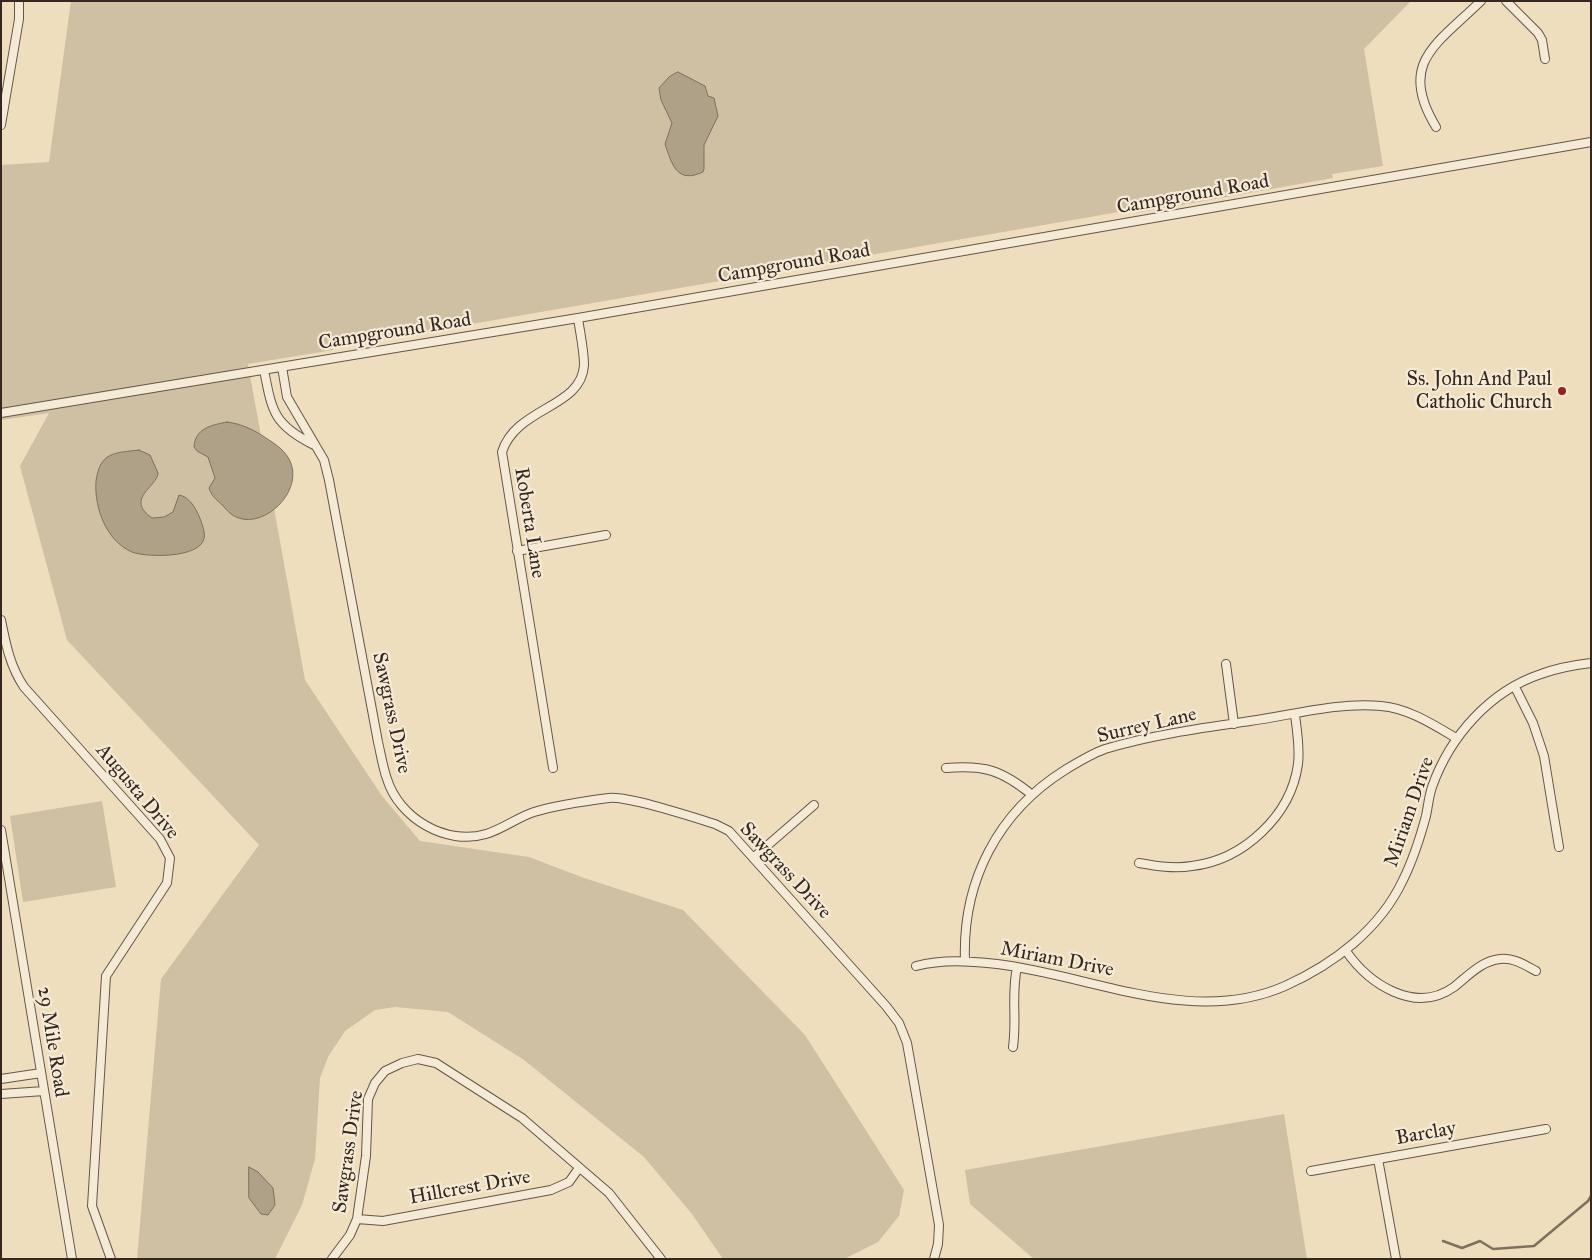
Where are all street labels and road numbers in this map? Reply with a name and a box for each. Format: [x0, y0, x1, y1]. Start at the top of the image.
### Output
street label: Campground Road [1115, 170, 1271, 220]
street label: Campground Road [716, 239, 872, 289]
street label: Campground Road [317, 308, 473, 356]
street label: Roberta Lane [508, 466, 550, 580]
street label: Sawgrass Drive [366, 650, 416, 776]
street label: Surrey Lane [1095, 703, 1199, 749]
street label: Augusta Drive [90, 739, 184, 845]
street label: Miriam Drive [1380, 754, 1440, 870]
street label: Sawgrass Drive [734, 818, 836, 924]
street label: Miriam Drive [998, 937, 1116, 983]
street label: 29 Mile Road [31, 985, 73, 1099]
street label: Sawgrass Drive [329, 1089, 369, 1215]
street label: Barclay [1394, 1117, 1458, 1151]
street label: Hillcrest Drive [408, 1166, 532, 1210]

